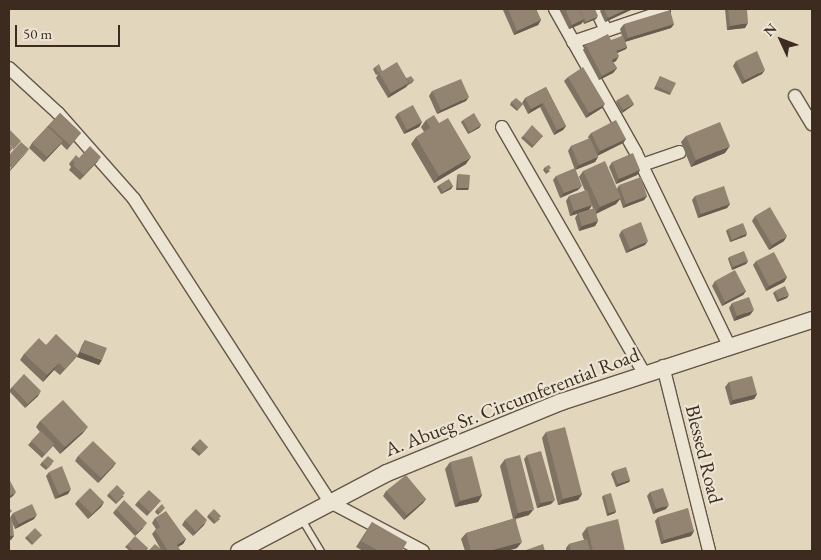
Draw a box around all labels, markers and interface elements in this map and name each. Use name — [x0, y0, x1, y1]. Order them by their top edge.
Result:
scale bar — [18, 15, 122, 47]
north arrow — [756, 15, 806, 65]
text: N — [760, 19, 780, 40]
text: 50 m — [23, 24, 52, 43]
street label: A. Abueg Sr. Circumferential Road — [381, 342, 643, 462]
street label: Blessed Road — [680, 402, 728, 506]

